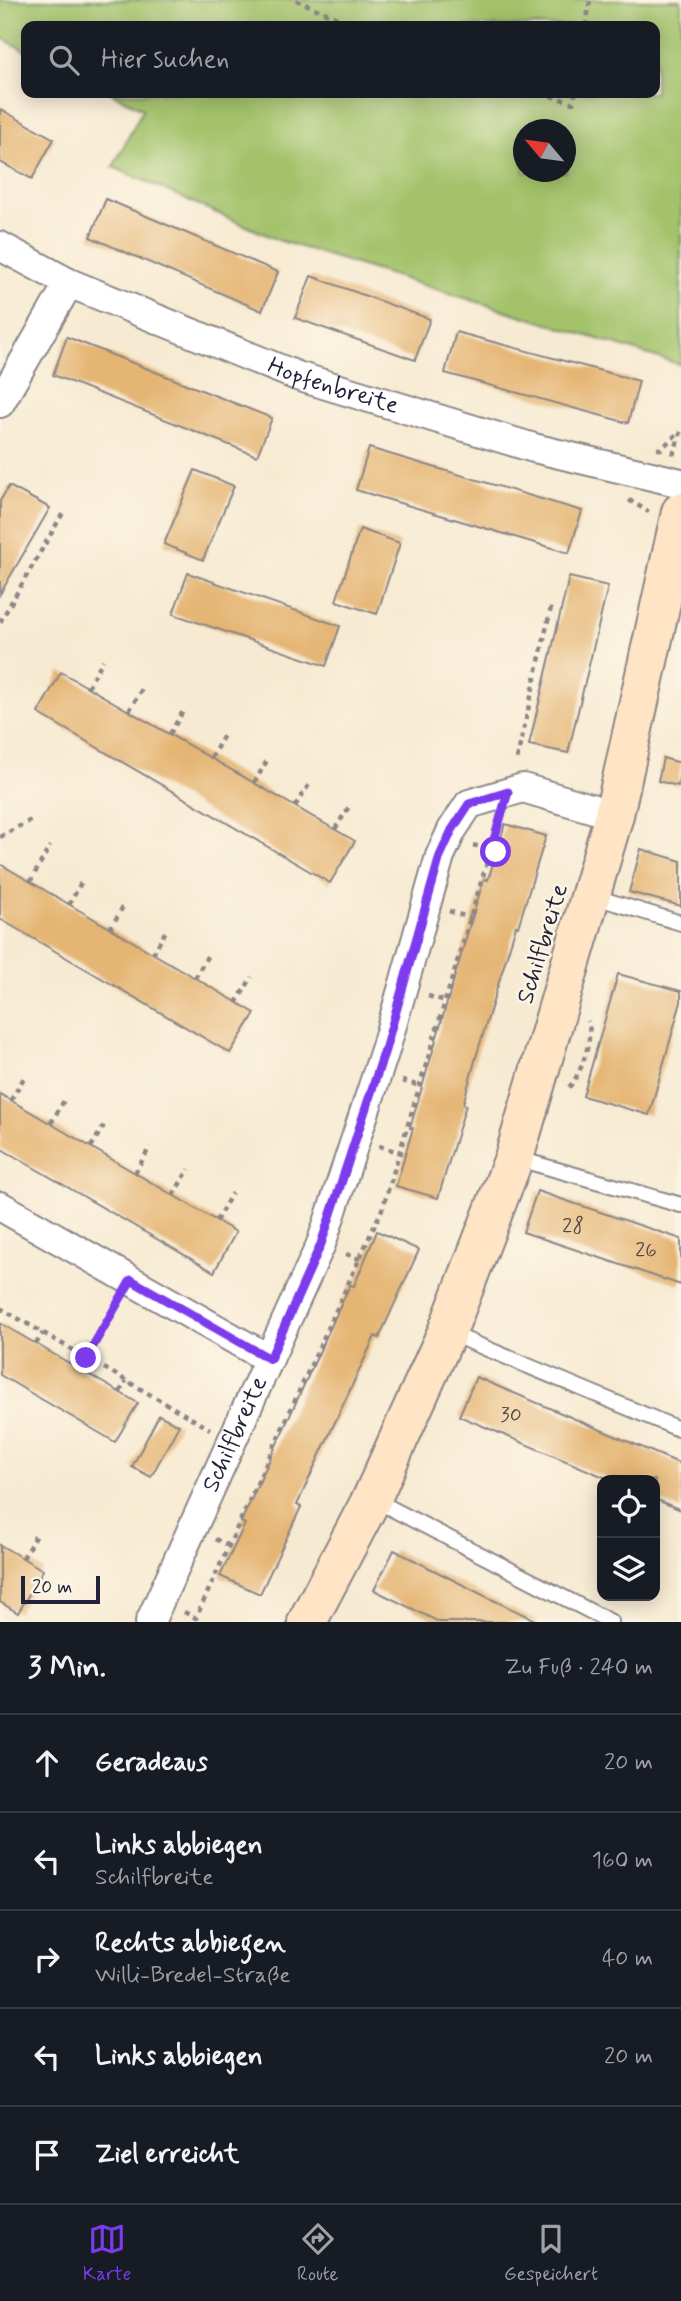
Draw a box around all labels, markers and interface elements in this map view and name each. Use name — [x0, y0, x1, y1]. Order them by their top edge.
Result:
search box — [21, 21, 660, 98]
icon: search — [45, 41, 83, 79]
text: Hier suchen — [101, 43, 229, 77]
north arrow — [513, 119, 576, 182]
street label: Hopfenbreite — [263, 350, 402, 421]
route start — [480, 836, 511, 867]
street label: Schilfbreite — [510, 880, 576, 1008]
house number: 28 — [562, 1212, 584, 1240]
house number: 26 — [635, 1236, 657, 1264]
route end — [70, 1342, 101, 1373]
street label: Schilfbreite — [195, 1371, 275, 1497]
house number: 30 — [500, 1401, 522, 1429]
map controls — [597, 1475, 660, 1601]
button: locate — [597, 1475, 660, 1538]
button: layers — [597, 1538, 660, 1601]
scale bar — [21, 1573, 100, 1605]
text: 20 m — [32, 1575, 72, 1600]
text: 3 Min. — [28, 1648, 106, 1687]
text: Zu Fuß · 240 m — [504, 1653, 653, 1683]
icon: ahead — [28, 1744, 66, 1782]
text: Geradeaus — [95, 1746, 208, 1780]
text: 20 m — [604, 1748, 653, 1778]
text: Links abbiegen — [95, 1829, 263, 1863]
icon: left — [28, 1842, 66, 1880]
text: 160 m — [592, 1846, 653, 1876]
text: Schilfbreite — [95, 1863, 213, 1893]
text: Rechts abbiegen — [95, 1927, 286, 1961]
icon: right — [28, 1940, 66, 1978]
text: 40 m — [602, 1944, 653, 1974]
text: Willi-Bredel-Straße — [95, 1961, 291, 1991]
icon: left — [28, 2038, 66, 2076]
text: Links abbiegen — [95, 2040, 263, 2074]
text: 20 m — [604, 2042, 653, 2072]
icon: arrive — [28, 2136, 66, 2174]
text: Ziel erreicht — [95, 2138, 239, 2172]
tab: Karte — [83, 2220, 131, 2287]
tab: Route — [297, 2220, 338, 2287]
tab: Gespeichert — [504, 2220, 598, 2287]

